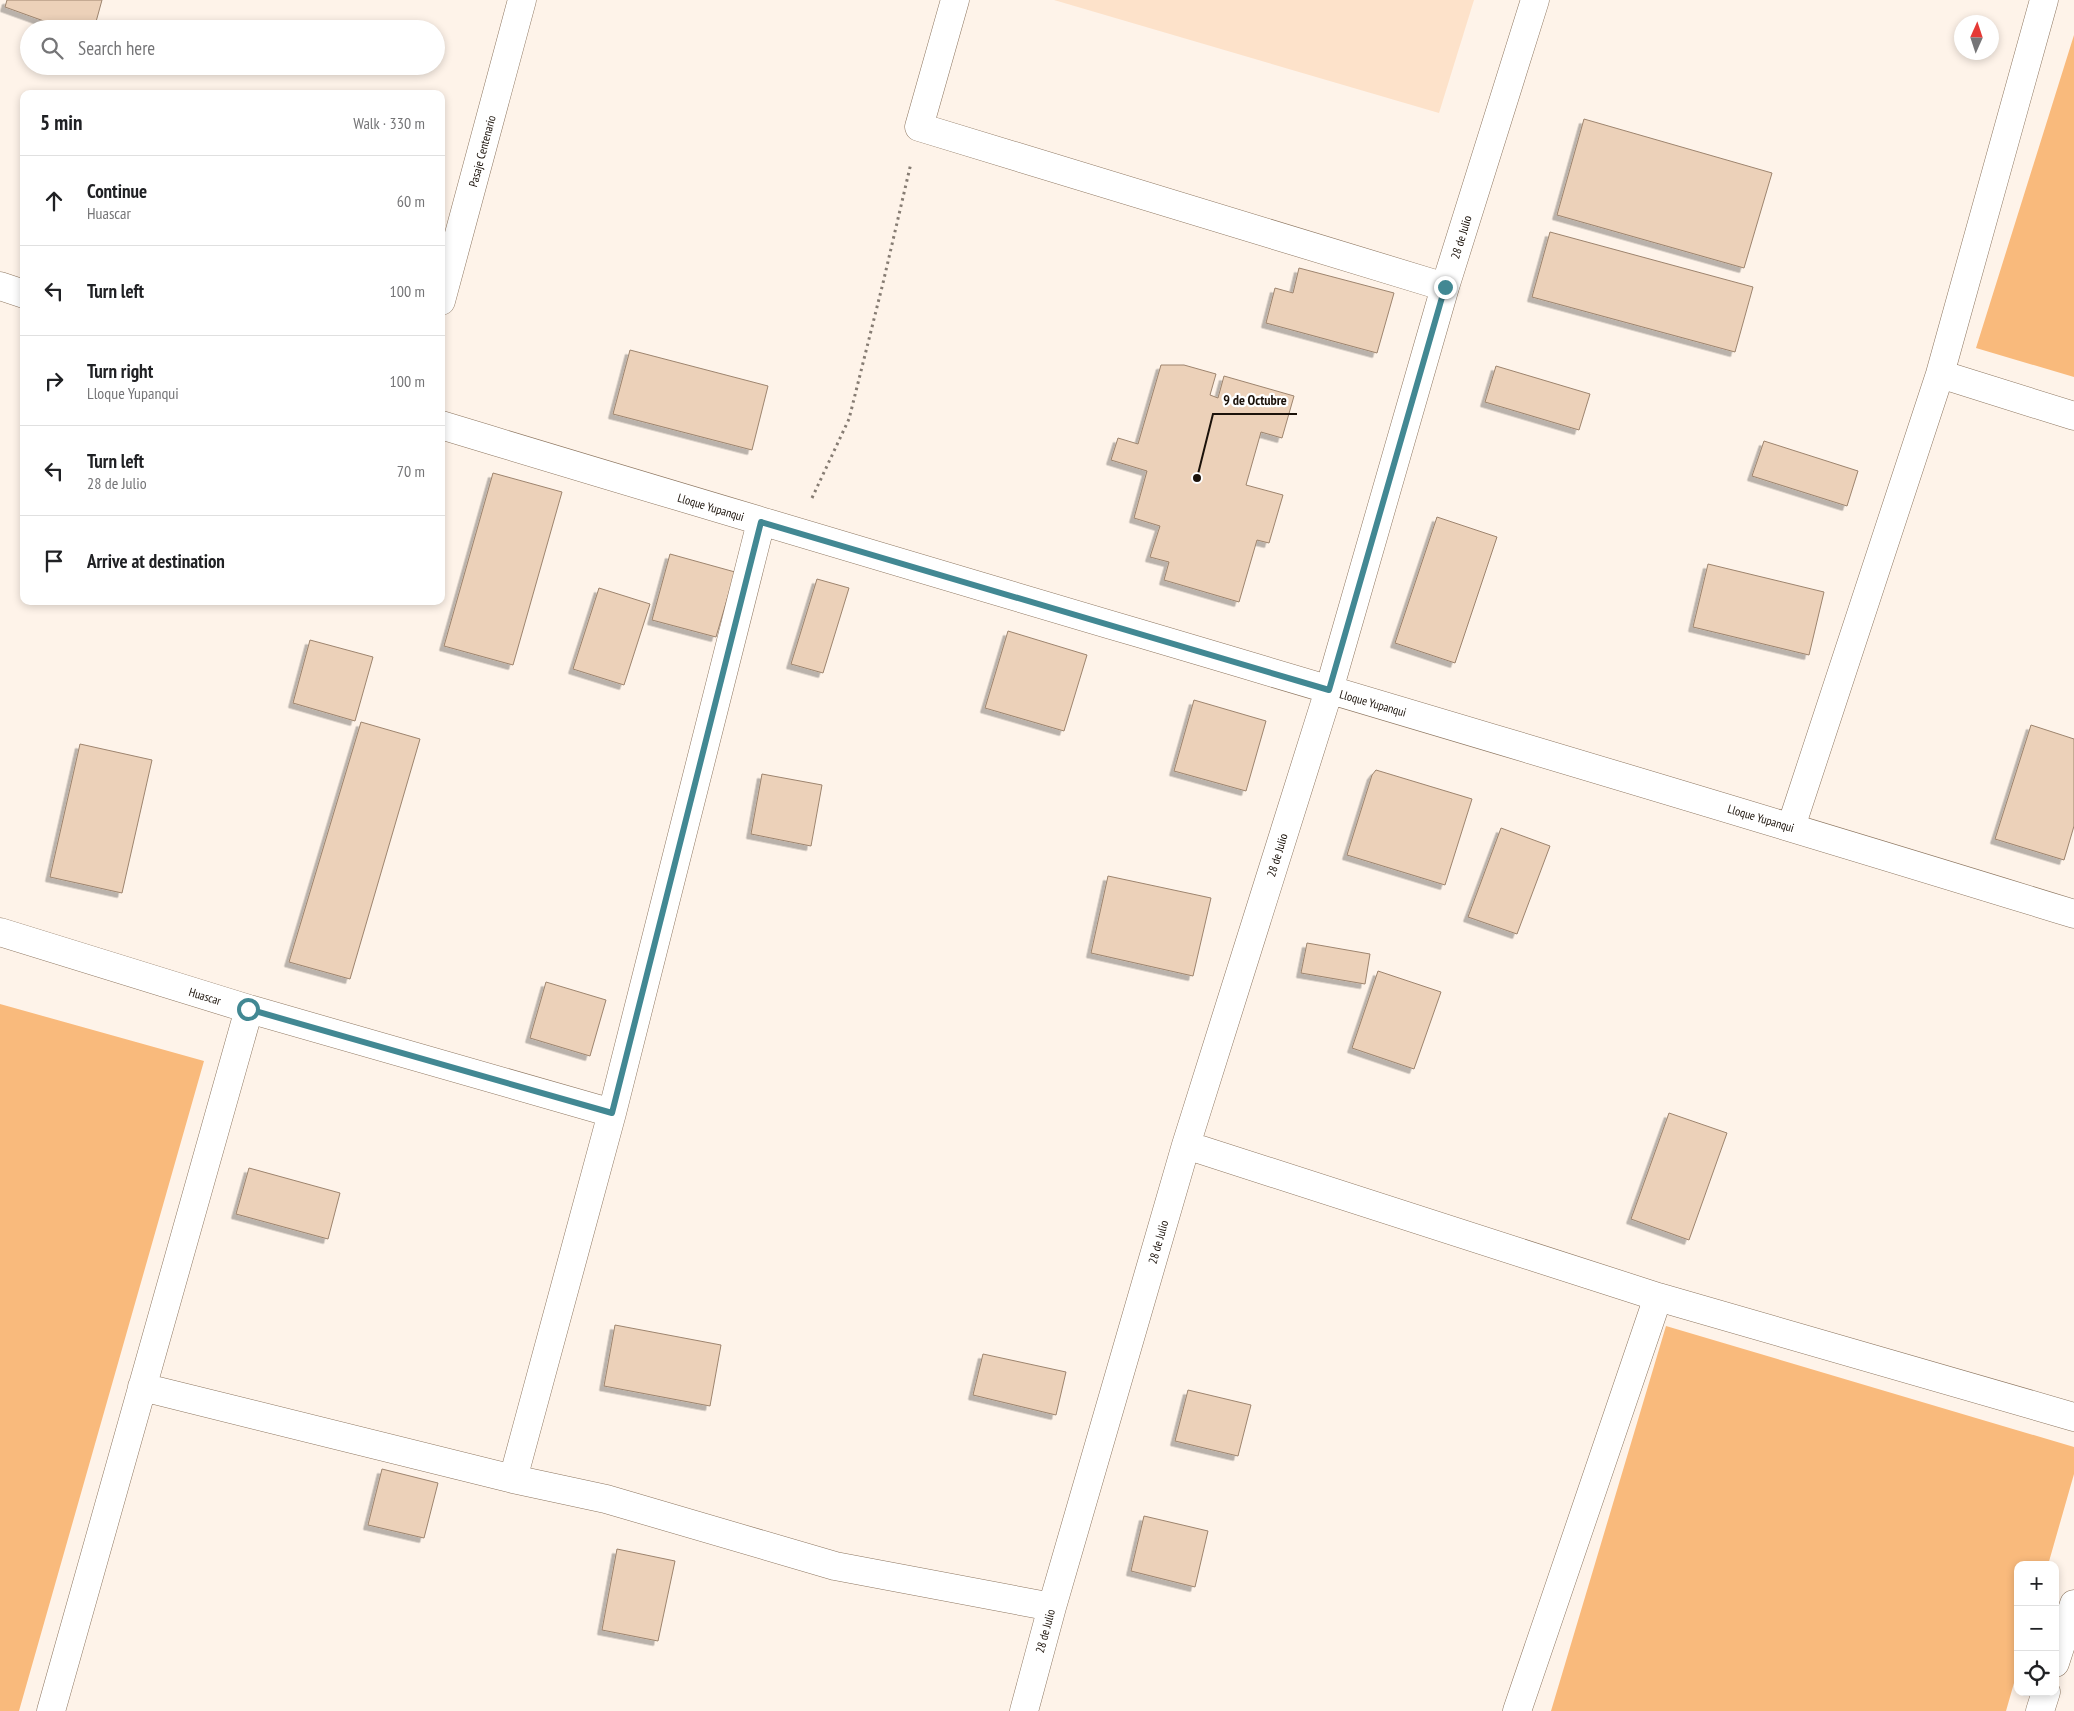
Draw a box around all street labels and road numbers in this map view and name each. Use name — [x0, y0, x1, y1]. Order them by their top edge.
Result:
street label: Pasaje Centenario — [465, 114, 499, 188]
street label: 28 de Julio — [1447, 213, 1475, 261]
street label: Lloque Yupanqui — [676, 490, 746, 524]
street label: Lloque Yupanqui — [1338, 686, 1408, 720]
street label: Lloque Yupanqui — [1726, 801, 1796, 835]
street label: 28 de Julio — [1263, 831, 1291, 879]
street label: Huascar — [187, 984, 224, 1008]
street label: 28 de Julio — [1145, 1218, 1171, 1266]
street label: 28 de Julio — [1032, 1607, 1058, 1655]

